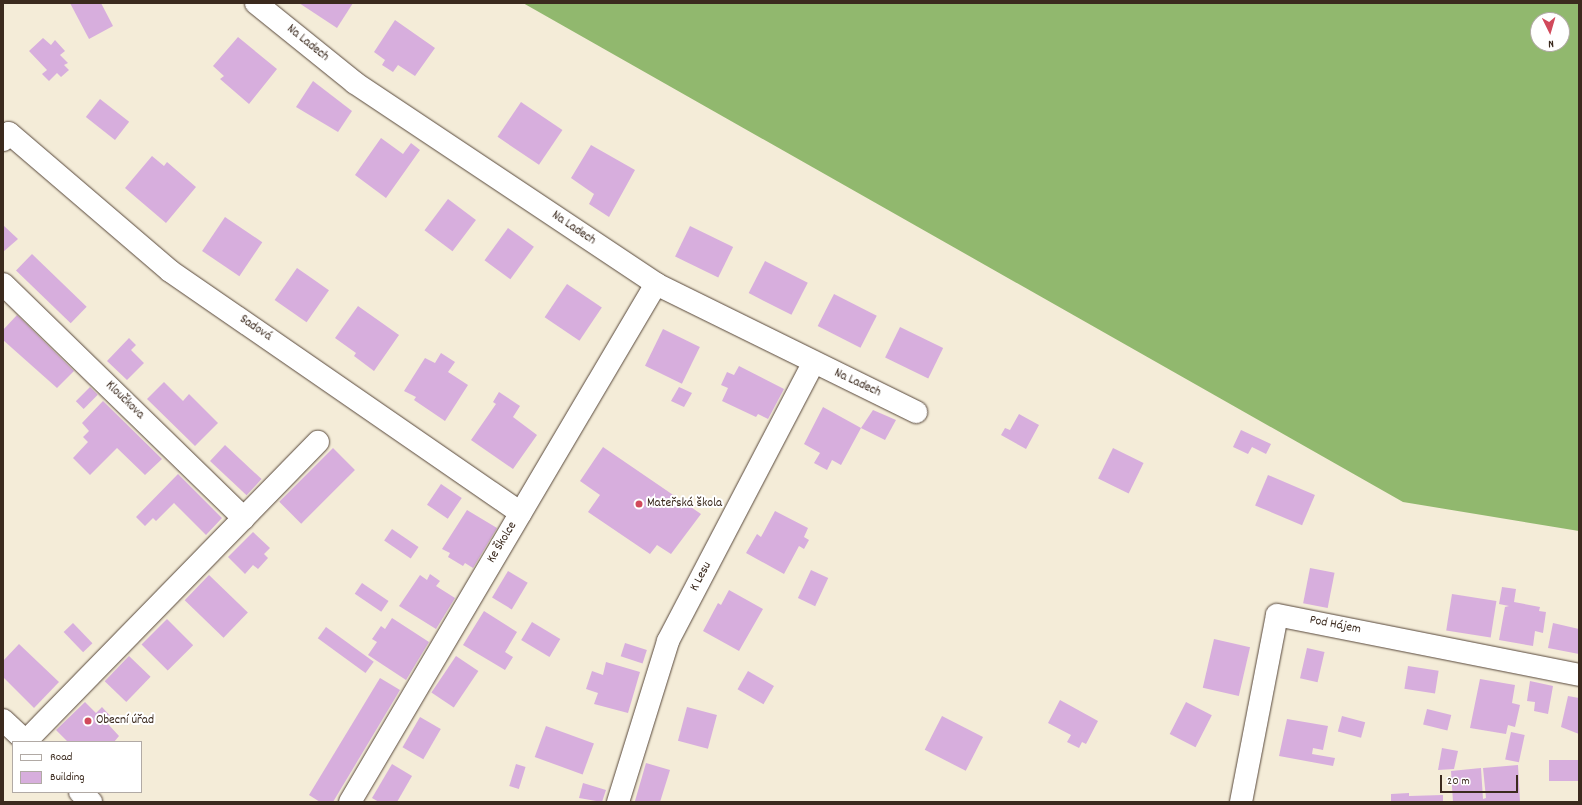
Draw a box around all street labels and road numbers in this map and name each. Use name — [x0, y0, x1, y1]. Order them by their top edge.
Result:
street label: Na Ladech — [283, 22, 331, 66]
street label: Na Ladech — [548, 209, 598, 249]
street label: Sadová — [236, 313, 274, 345]
street label: Na Ladech — [831, 366, 883, 402]
street label: Kloučkova — [101, 379, 147, 423]
street label: Ke Školce — [485, 520, 521, 566]
street label: K Lesu — [688, 560, 716, 594]
street label: Pod Hájem — [1308, 613, 1362, 639]

